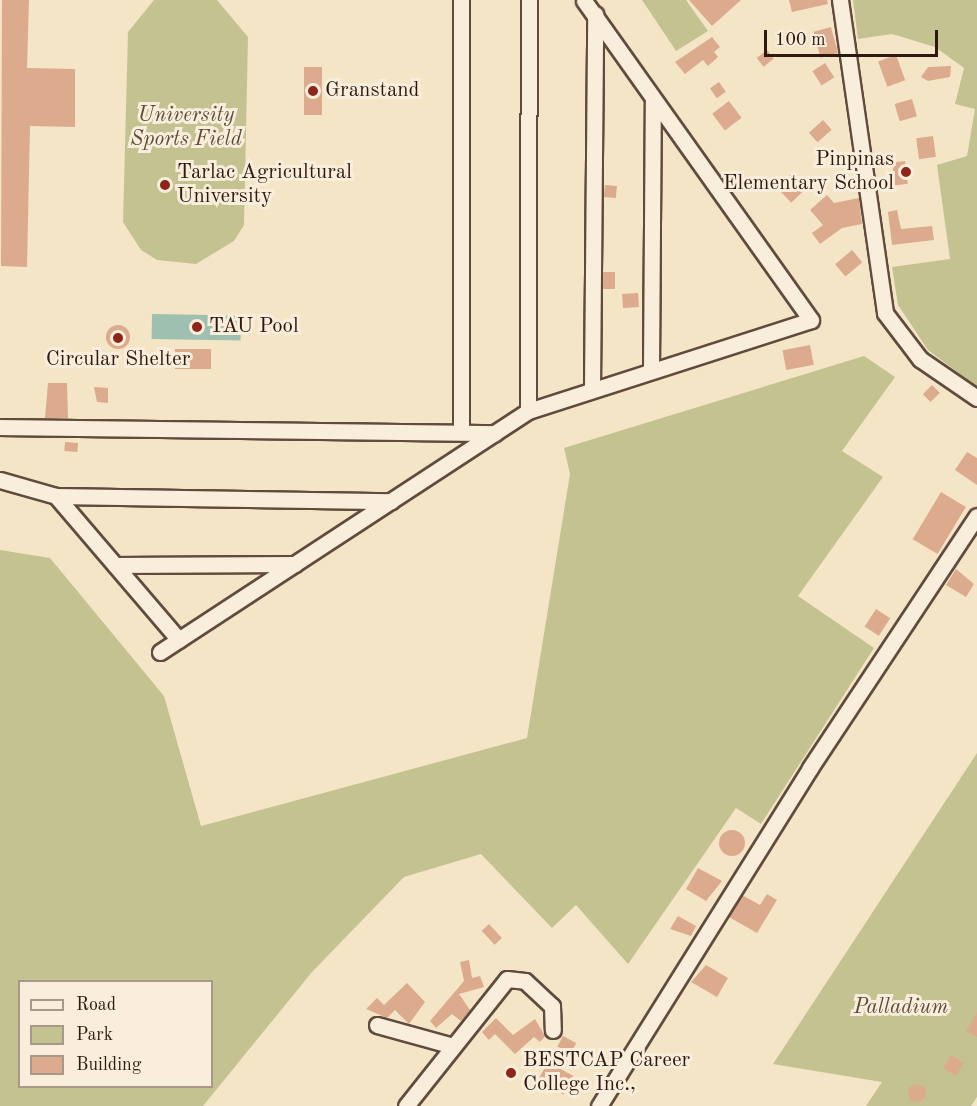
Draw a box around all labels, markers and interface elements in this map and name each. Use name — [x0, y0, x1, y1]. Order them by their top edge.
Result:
scale bar — [767, 18, 941, 56]
text: 100 m — [775, 31, 826, 49]
place label: Granstand — [325, 78, 420, 104]
marker: Granstand — [306, 84, 320, 98]
park label: University Sports Field — [130, 103, 242, 153]
place label: Pinpinas Elementary School — [723, 147, 894, 197]
place label: Tarlac Agricultural University — [177, 160, 352, 210]
marker: Pinpinas Elementary School — [899, 165, 913, 179]
marker: Tarlac Agricultural University — [158, 178, 172, 192]
place label: TAU Pool — [209, 314, 299, 340]
marker: TAU Pool — [190, 320, 204, 334]
marker: Circular Shelter — [111, 331, 125, 345]
place label: Circular Shelter — [46, 347, 190, 373]
legend — [18, 980, 213, 1088]
park label: Palladium — [854, 995, 948, 1021]
text: Road — [76, 996, 116, 1014]
text: Park — [76, 1026, 113, 1044]
place label: BESTCAP Career College Inc., — [523, 1048, 690, 1098]
text: Building — [76, 1056, 141, 1074]
marker: BESTCAP Career College Inc., — [504, 1066, 518, 1080]

